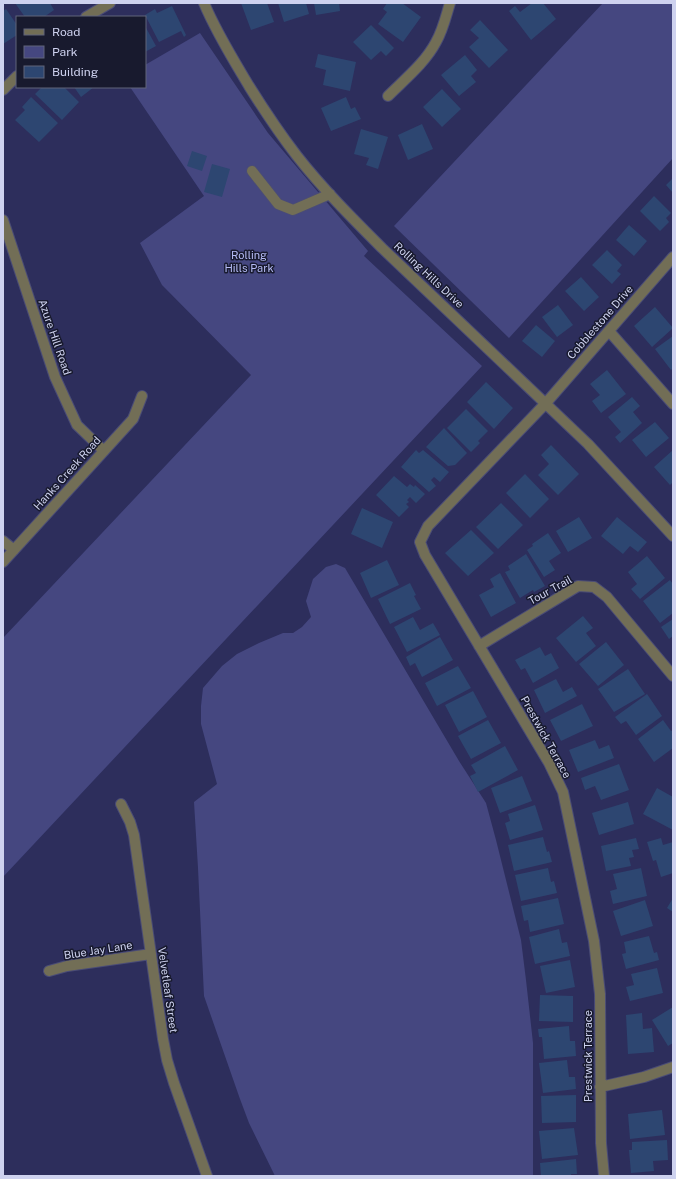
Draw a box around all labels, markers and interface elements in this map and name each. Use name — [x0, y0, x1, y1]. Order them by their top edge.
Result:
legend — [16, 16, 146, 88]
text: Road — [52, 25, 80, 39]
text: Park — [52, 45, 78, 59]
text: Building — [52, 65, 98, 79]
street label: Rolling Hills Drive — [392, 240, 466, 310]
park label: Rolling Hills Park — [224, 249, 274, 274]
street label: Cobblestone Drive — [565, 283, 635, 361]
street label: Azure Hill Road — [36, 298, 74, 376]
street label: Hanks Creek Road — [31, 434, 103, 512]
street label: Tour Trail — [526, 573, 574, 607]
street label: Prestwick Terrace — [518, 694, 574, 780]
street label: Blue Jay Lane — [63, 939, 133, 961]
street label: Velvetleaf Street — [156, 946, 180, 1034]
street label: Prestwick Terrace — [582, 1010, 594, 1102]

